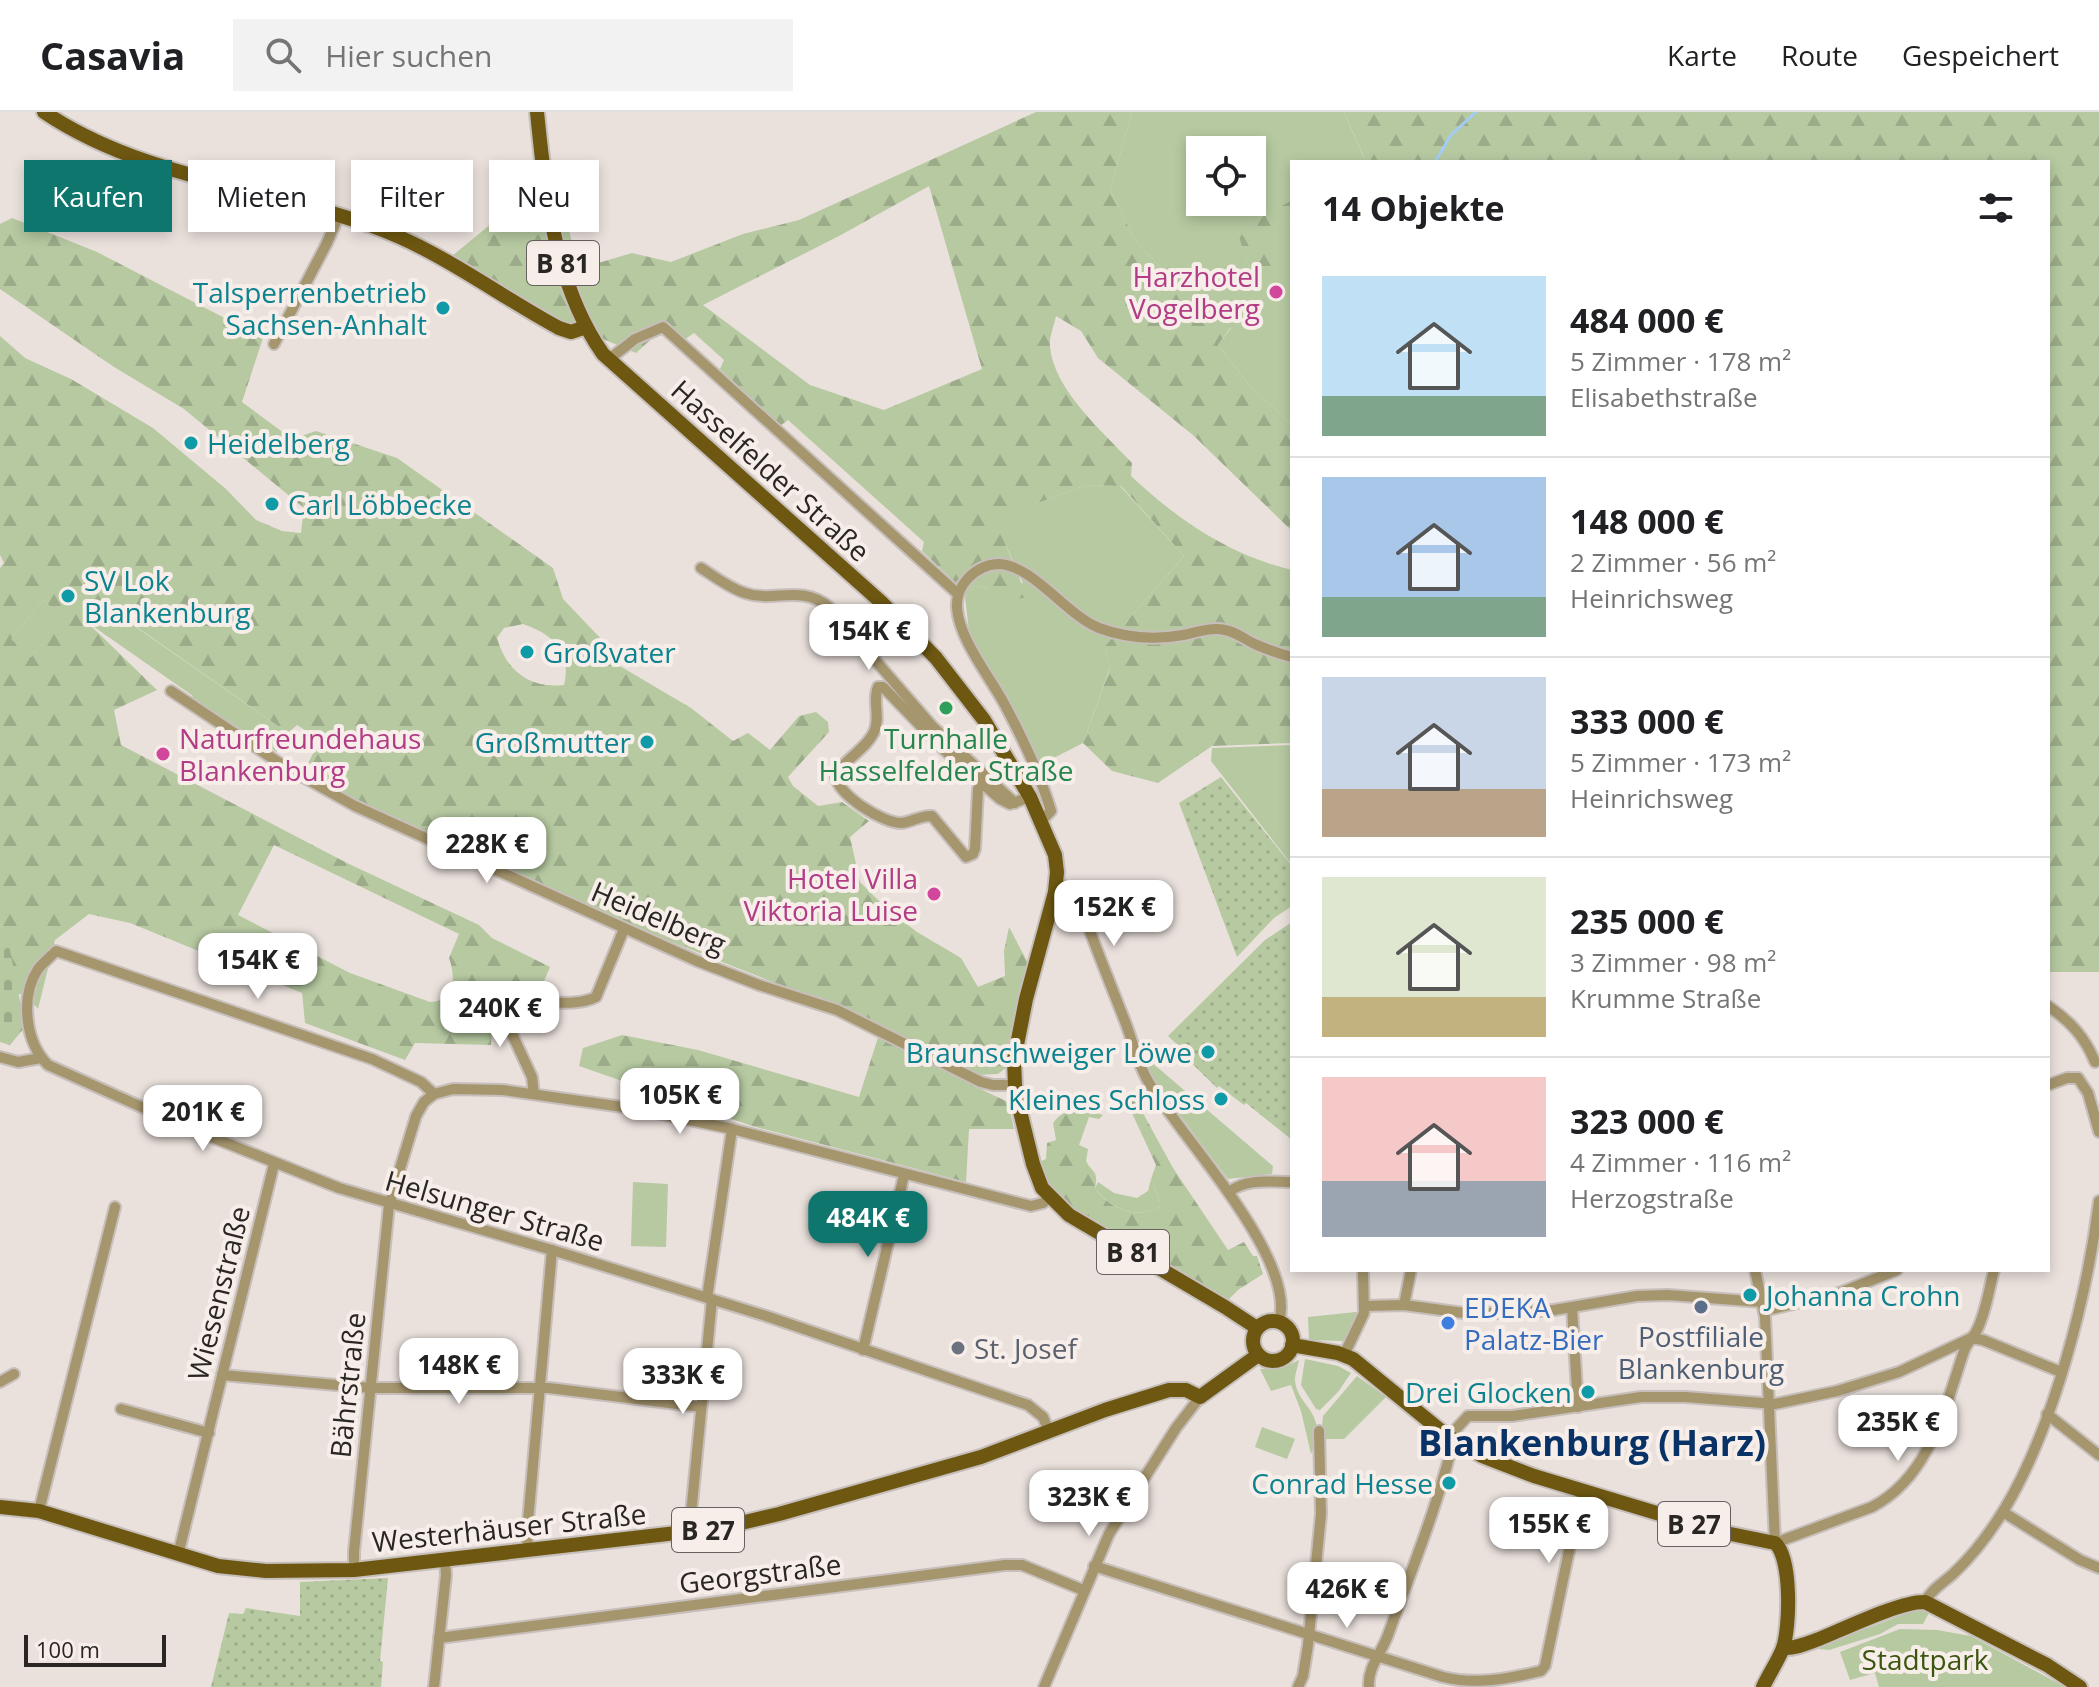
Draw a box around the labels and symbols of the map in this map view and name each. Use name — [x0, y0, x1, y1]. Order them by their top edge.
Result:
road number: B 81 — [527, 241, 599, 285]
place label: Harzhotel Vogelberg — [1129, 257, 1260, 327]
place label: Talsperrenbetrieb Sachsen-Anhalt — [193, 273, 427, 343]
marker: Harzhotel Vogelberg — [1267, 283, 1285, 301]
marker: Talsperrenbetrieb Sachsen-Anhalt — [434, 299, 452, 317]
street label: Hasselfelder Straße — [664, 371, 878, 569]
place label: Heidelberg — [207, 424, 350, 462]
marker: Heidelberg — [182, 434, 200, 452]
place label: Carl Löbbecke — [288, 485, 472, 523]
marker: Carl Löbbecke — [263, 495, 281, 513]
place label: SV Lok Blankenburg — [84, 561, 250, 631]
marker: SV Lok Blankenburg — [59, 587, 77, 605]
pin: 154K € — [804, 604, 934, 672]
place label: Großvater — [543, 633, 676, 671]
marker: Großvater — [518, 643, 536, 661]
marker: Turnhalle Hasselfelder Straße — [937, 699, 955, 717]
place label: Naturfreundehaus Blankenburg — [179, 719, 421, 789]
place label: Turnhalle Hasselfelder Straße — [819, 719, 1073, 789]
place label: Großmutter — [475, 723, 632, 761]
marker: Großmutter — [638, 733, 656, 751]
marker: Naturfreundehaus Blankenburg — [154, 745, 172, 763]
pin: 228K € — [422, 817, 552, 885]
place label: Hotel Villa Viktoria Luise — [743, 859, 918, 929]
street label: Heidelberg — [586, 872, 732, 962]
pin: 152K € — [1049, 880, 1179, 948]
marker: Hotel Villa Viktoria Luise — [925, 885, 943, 903]
pin: 154K € — [193, 933, 323, 1001]
pin: 240K € — [435, 981, 565, 1049]
place label: Braunschweiger Löwe — [906, 1033, 1192, 1071]
marker: Braunschweiger Löwe — [1199, 1043, 1217, 1061]
pin: 105K € — [615, 1068, 745, 1136]
place label: Kleines Schloss — [1008, 1080, 1205, 1118]
pin: 201K € — [138, 1085, 268, 1153]
marker: Kleines Schloss — [1212, 1090, 1230, 1108]
street label: Helsunger Straße — [381, 1161, 609, 1259]
pin: 484K € — [803, 1191, 933, 1259]
street label: Wiesenstraße — [178, 1202, 258, 1384]
road number: B 81 — [1097, 1230, 1169, 1274]
place label: Johanna Crohn — [1763, 1276, 1961, 1314]
marker: Johanna Crohn — [1741, 1286, 1759, 1304]
place label: EDEKA Palatz-Bier — [1464, 1288, 1604, 1358]
marker: Postfiliale Blankenburg — [1692, 1298, 1710, 1316]
street label: Bährstraße — [320, 1311, 374, 1459]
marker: EDEKA Palatz-Bier — [1439, 1314, 1457, 1332]
place label: Postfiliale Blankenburg — [1618, 1317, 1784, 1387]
place label: St. Josef — [974, 1329, 1078, 1367]
pin: 148K € — [394, 1338, 524, 1406]
marker: St. Josef — [949, 1339, 967, 1357]
pin: 333K € — [618, 1348, 748, 1416]
place label: Drei Glocken — [1405, 1373, 1572, 1411]
marker: Drei Glocken — [1579, 1383, 1597, 1401]
pin: 235K € — [1833, 1395, 1963, 1463]
district label: Blankenburg (Harz) — [1418, 1418, 1766, 1467]
place label: Conrad Hesse — [1251, 1464, 1433, 1502]
pin: 323K € — [1024, 1470, 1154, 1538]
marker: Conrad Hesse — [1440, 1474, 1458, 1492]
street label: Westerhäuser Straße — [370, 1494, 648, 1560]
pin: 155K € — [1484, 1497, 1614, 1565]
road number: B 27 — [1658, 1502, 1730, 1546]
road number: B 27 — [672, 1508, 744, 1552]
street label: Georgstraße — [677, 1544, 843, 1602]
pin: 426K € — [1282, 1562, 1412, 1630]
scale bar — [24, 1631, 166, 1667]
park label: Stadtpark — [1862, 1640, 1989, 1678]

